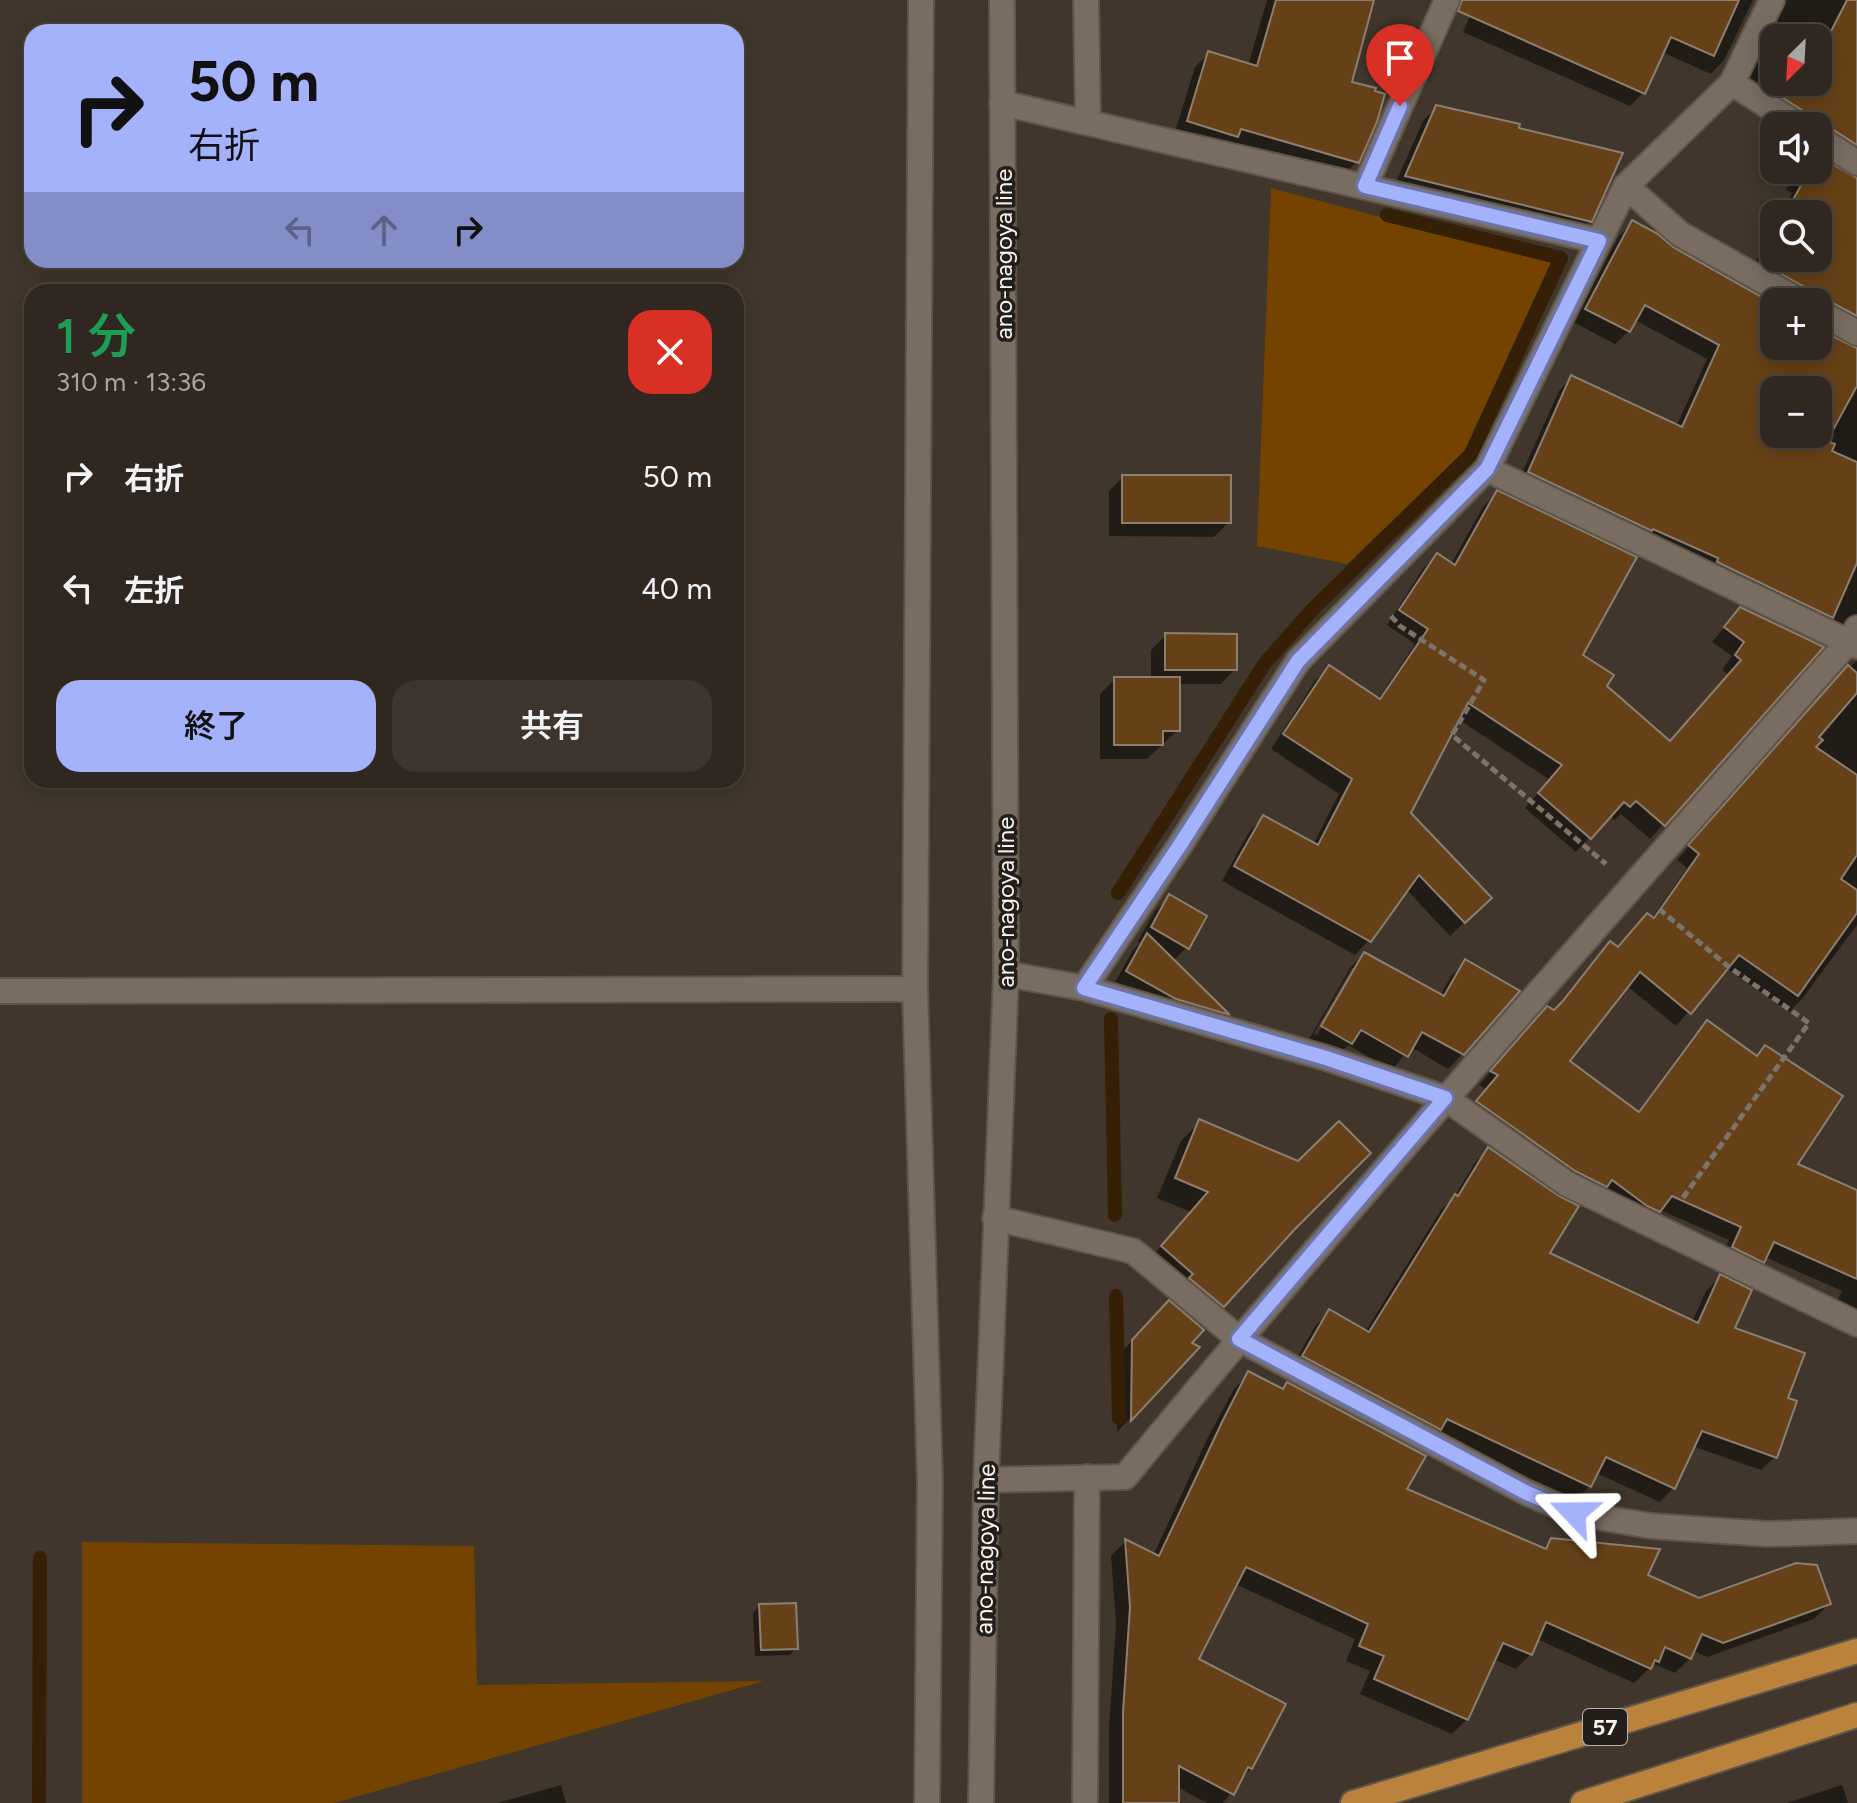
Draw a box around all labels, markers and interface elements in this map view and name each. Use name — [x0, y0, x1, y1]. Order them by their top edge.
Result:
pin — [1366, 24, 1434, 106]
north arrow — [1760, 24, 1832, 96]
map controls — [1760, 24, 1832, 448]
icon: arrive — [1378, 36, 1422, 80]
text: 50 m — [188, 48, 319, 115]
icon: right — [56, 56, 160, 160]
button: sound — [1760, 112, 1832, 184]
text: 右折 — [188, 124, 260, 167]
street label: ano-nagoya line — [989, 169, 1018, 339]
button: search — [1760, 200, 1832, 272]
icon: left — [278, 208, 322, 252]
icon: ahead — [362, 208, 406, 252]
icon: right — [446, 208, 490, 252]
button: + — [1760, 288, 1832, 360]
text: 1 分 — [56, 307, 136, 365]
button: close — [628, 310, 712, 394]
text: 310 m · 13:36 — [56, 366, 206, 398]
button: − — [1760, 376, 1832, 448]
icon: right — [56, 454, 100, 498]
text: 50 m — [643, 458, 712, 495]
text: 右折 — [124, 460, 184, 497]
icon: left — [56, 566, 100, 610]
text: 40 m — [641, 570, 712, 607]
text: 左折 — [124, 572, 184, 609]
button: 終了 — [56, 680, 376, 772]
button: 共有 — [392, 680, 712, 772]
street label: ano-nagoya line — [991, 817, 1020, 987]
street label: ano-nagoya line — [969, 1463, 1001, 1635]
position arrow — [1532, 1471, 1616, 1555]
road number: 57 — [1583, 1709, 1627, 1745]

